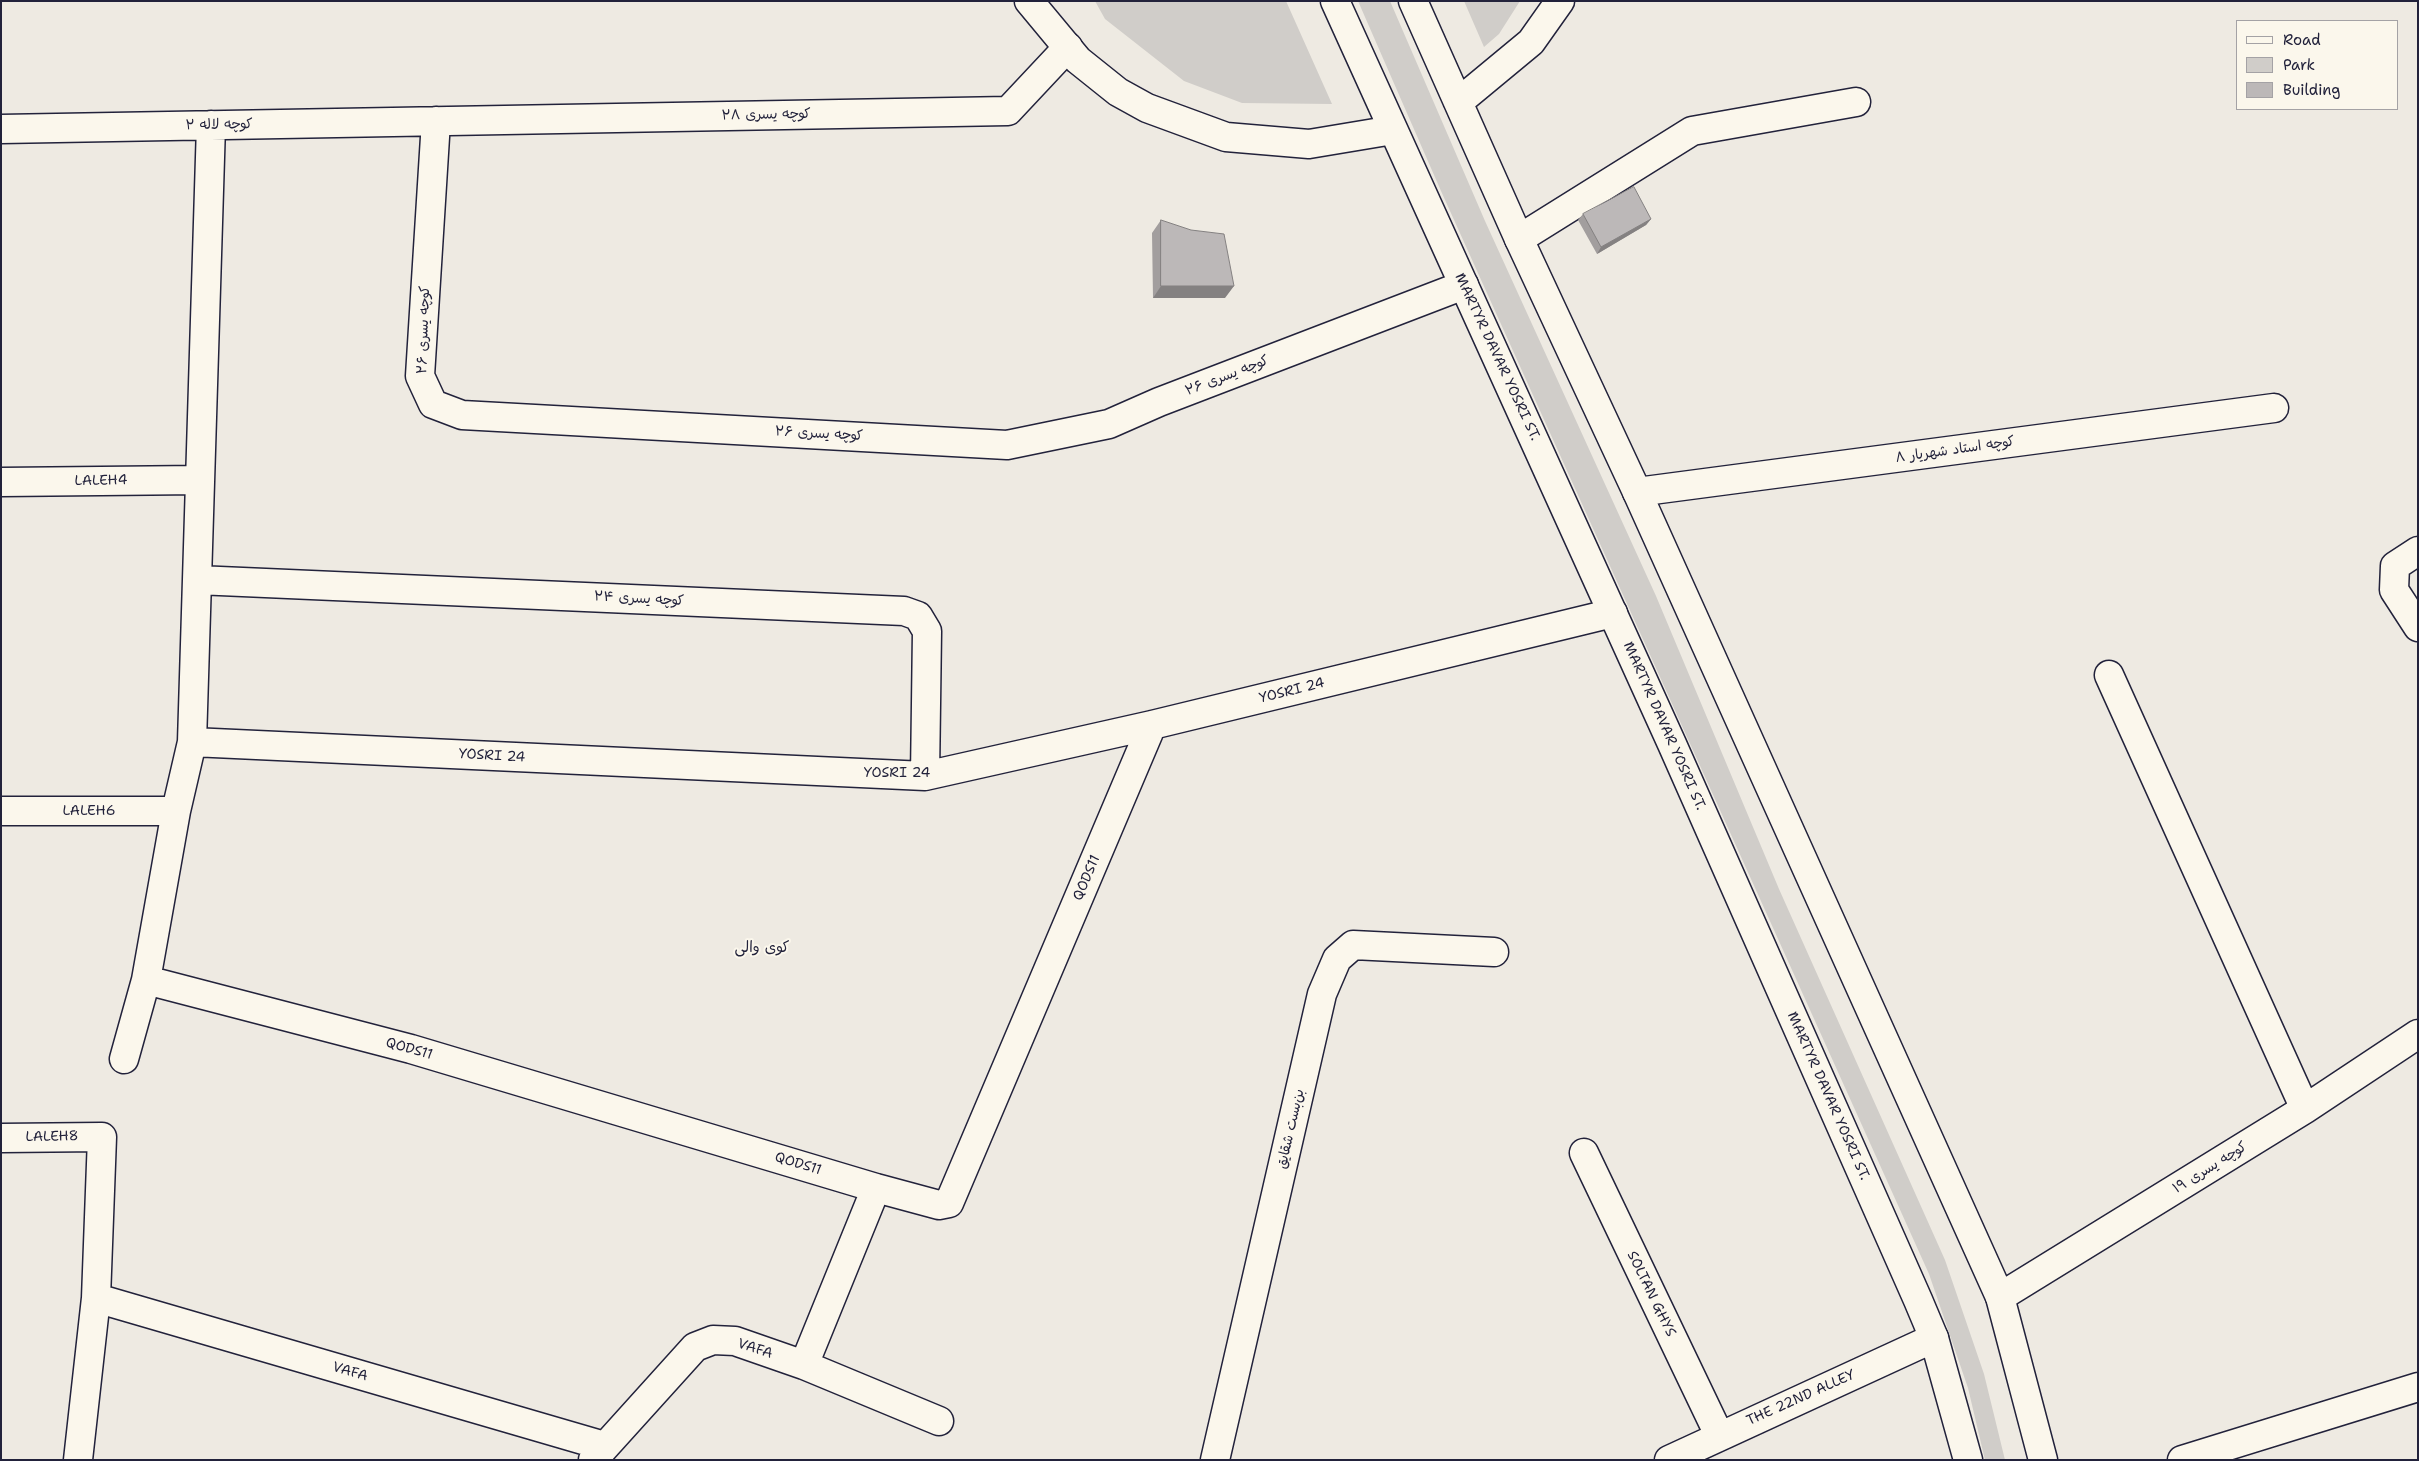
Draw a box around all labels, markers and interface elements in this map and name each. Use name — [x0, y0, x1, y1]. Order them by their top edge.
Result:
legend — [2236, 20, 2399, 110]
text: Road — [2283, 30, 2321, 50]
text: Park — [2283, 55, 2315, 75]
text: Building — [2283, 80, 2340, 100]
street label: کوچه یسری ۲۸ — [721, 106, 811, 124]
street label: کوچه لاله ۲ — [185, 116, 253, 134]
street label: MARTYR DAVAR YOSRI ST. — [1451, 271, 1543, 443]
street label: کوچه یسری ۲۶ — [414, 286, 434, 374]
street label: کوچه یسری ۲۶ — [1183, 352, 1271, 400]
street label: کوچه یسری ۲۶ — [775, 423, 863, 445]
street label: کوچه استاد شهریار ۸ — [1894, 433, 2016, 467]
street label: LALEH4 — [74, 472, 128, 490]
street label: کوچه یسری ۲۴ — [594, 588, 684, 610]
street label: MARTYR DAVAR YOSRI ST. — [1619, 639, 1709, 813]
street label: YOSRI 24 — [1258, 675, 1326, 707]
street label: YOSRI 24 — [458, 746, 526, 766]
street label: YOSRI 24 — [864, 765, 930, 781]
street label: LALEH6 — [62, 803, 116, 819]
street label: QODS11 — [1070, 853, 1104, 903]
district label: کوی والی — [735, 939, 789, 957]
street label: MARTYR DAVAR YOSRI ST. — [1783, 1009, 1873, 1183]
street label: QODS11 — [384, 1034, 434, 1064]
street label: بن‌بست شقایق — [1274, 1087, 1308, 1171]
street label: LALEH8 — [25, 1128, 79, 1146]
street label: کوچه یسری ۱۹ — [2170, 1139, 2250, 1197]
street label: QODS11 — [773, 1149, 823, 1179]
street label: SOLTAN GHYS — [1623, 1249, 1679, 1339]
street label: VAFA — [735, 1335, 775, 1363]
street label: VAFA — [330, 1359, 370, 1385]
street label: THE 22ND ALLEY — [1744, 1366, 1858, 1430]

